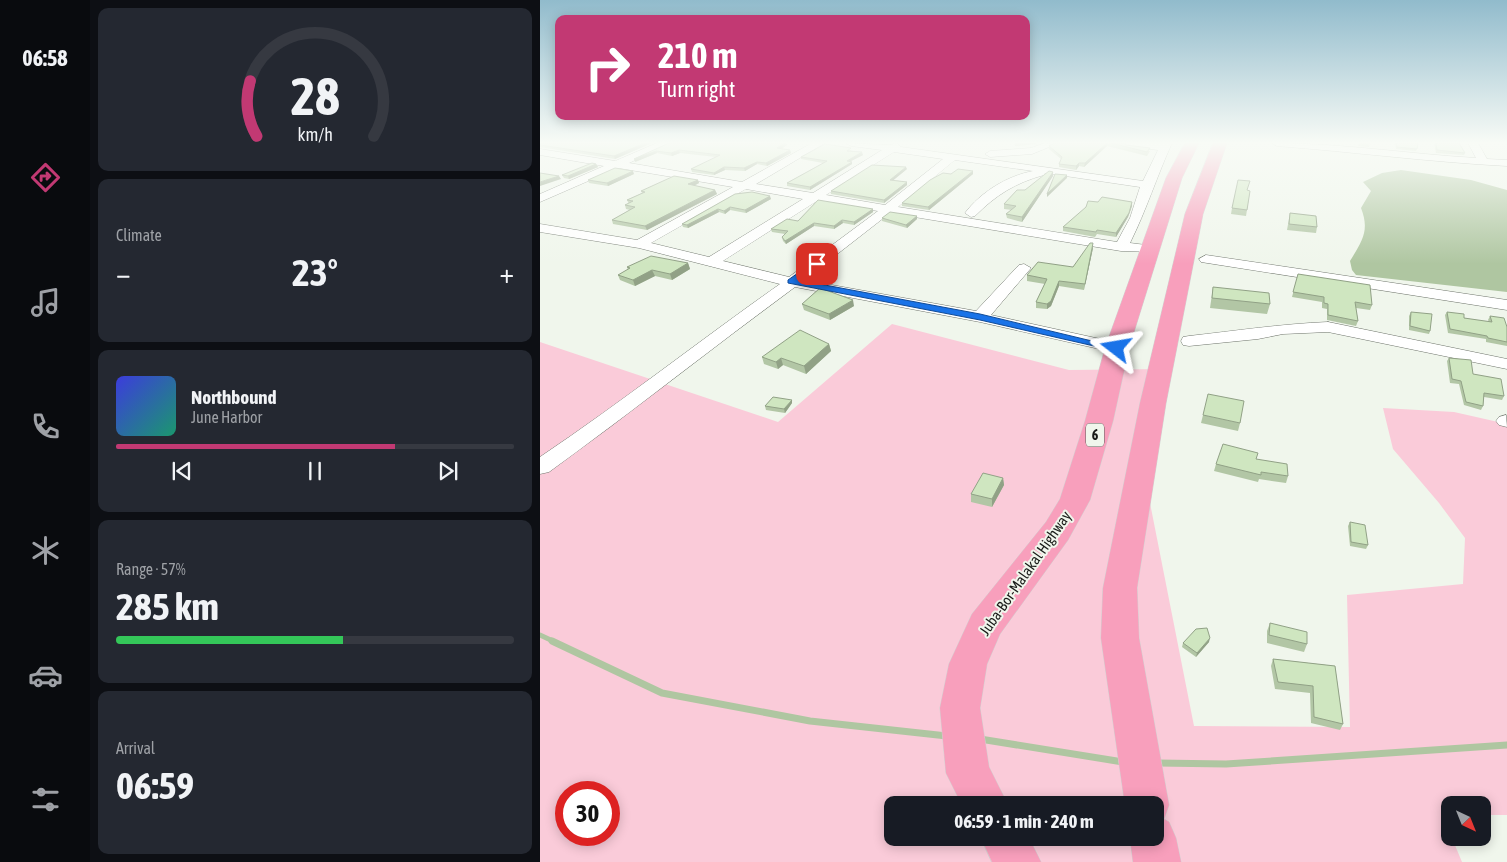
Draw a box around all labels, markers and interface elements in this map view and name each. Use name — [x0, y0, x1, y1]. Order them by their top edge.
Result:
icon: right — [575, 35, 640, 100]
text: 210 m — [658, 35, 737, 75]
text: 06:58 — [22, 45, 68, 71]
text: 28 — [291, 66, 339, 126]
text: Turn right — [658, 76, 735, 102]
text: km/h — [297, 124, 333, 145]
icon: directions — [28, 160, 63, 195]
text: Climate — [116, 226, 162, 244]
pin — [796, 243, 838, 285]
icon: arrive — [803, 250, 831, 278]
text: 23° — [292, 251, 338, 294]
text: − — [116, 257, 131, 289]
text: + — [499, 257, 514, 289]
icon: music — [28, 285, 63, 320]
position arrow — [1089, 321, 1141, 373]
text: Northbound — [191, 386, 277, 408]
text: June Harbor — [191, 408, 262, 426]
icon: phone — [28, 409, 63, 444]
road number: 6 — [1086, 424, 1104, 446]
icon: previous — [168, 457, 196, 485]
icon: pause — [301, 457, 329, 485]
icon: next — [434, 457, 462, 485]
street label: Juba-Bor-Malakal Highway — [976, 508, 1074, 638]
icon: climate — [28, 533, 63, 568]
text: Range · 57% — [116, 560, 186, 578]
text: 285 km — [116, 585, 219, 628]
icon: car — [28, 658, 63, 693]
text: Arrival — [116, 739, 155, 757]
text: 06:59 — [116, 764, 194, 807]
speed limit sign: 30 — [555, 781, 620, 846]
icon: filters — [28, 782, 63, 817]
north arrow — [1441, 796, 1491, 846]
map controls — [1441, 796, 1491, 846]
text: 06:59 · 1 min · 240 m — [954, 810, 1094, 832]

